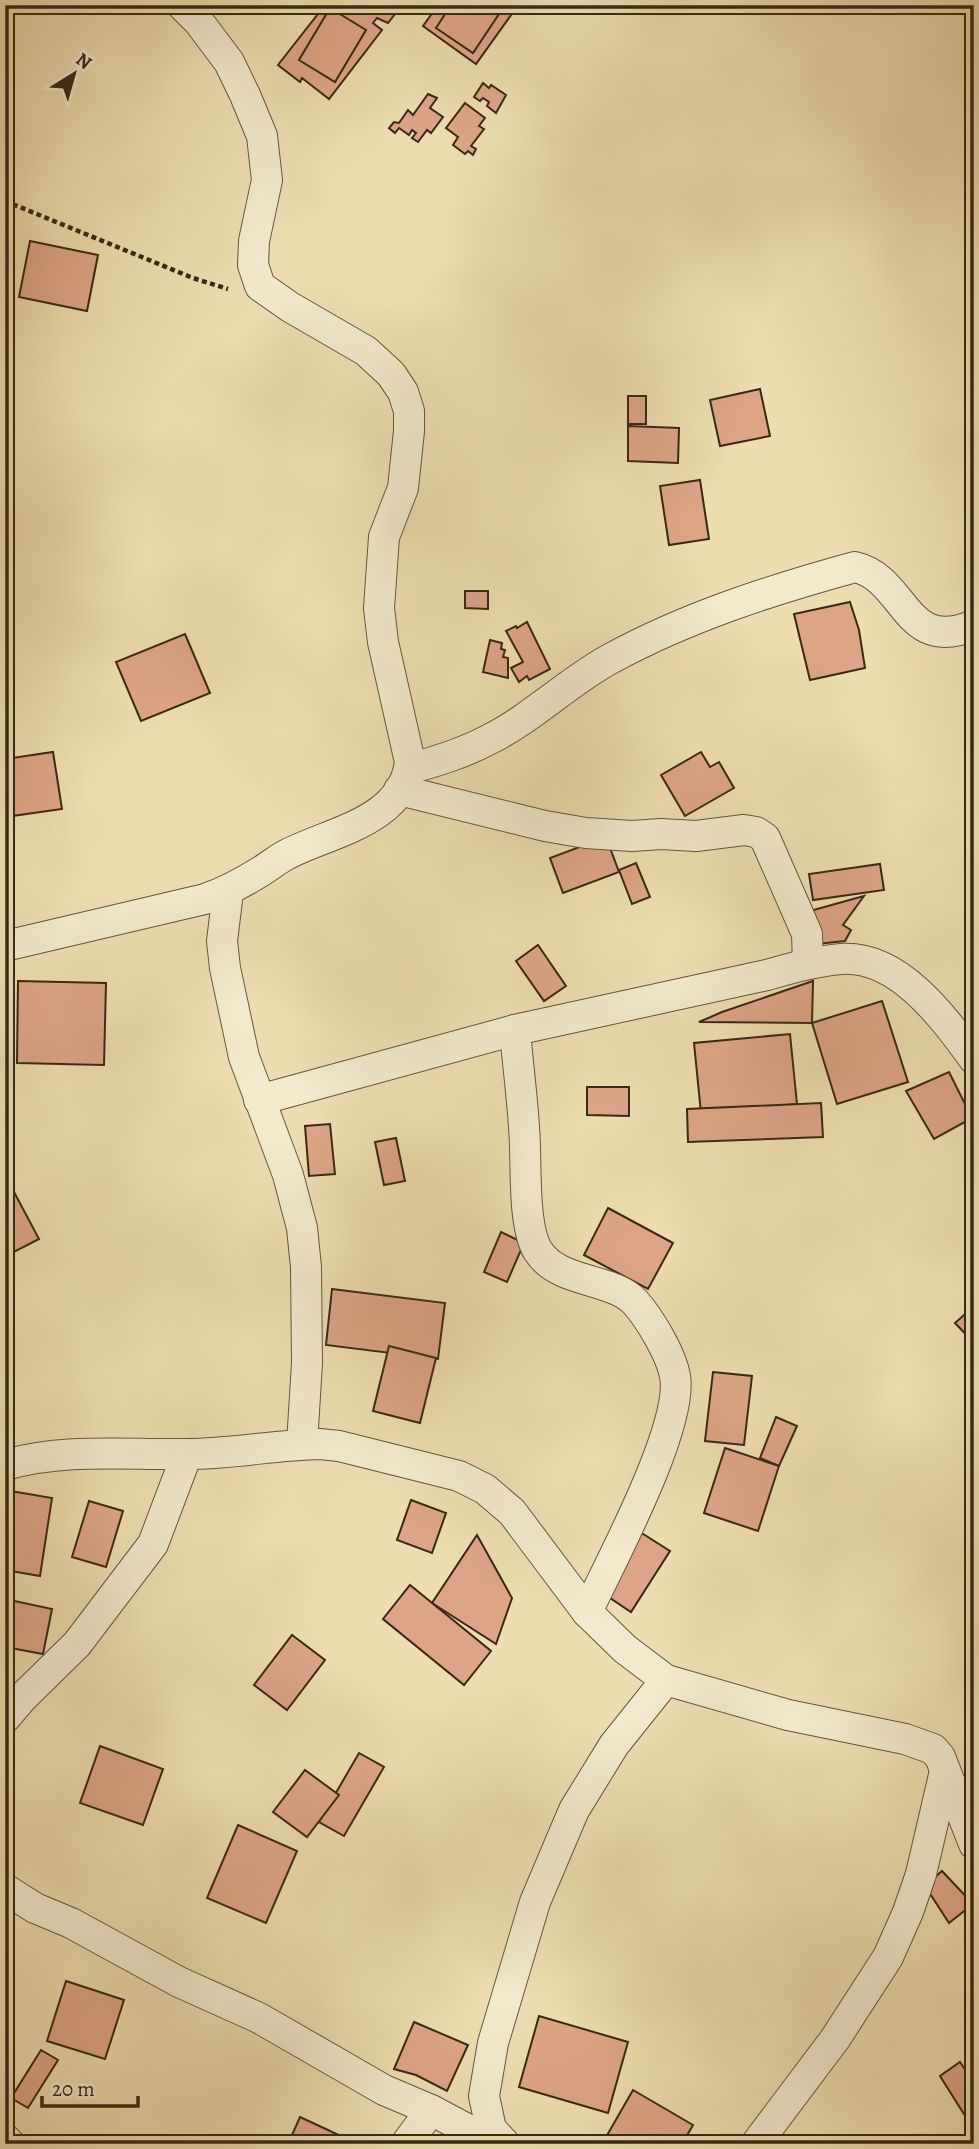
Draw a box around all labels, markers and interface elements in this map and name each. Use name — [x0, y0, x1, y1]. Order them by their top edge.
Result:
north arrow — [38, 38, 108, 108]
text: N — [70, 47, 97, 76]
scale bar — [42, 2065, 138, 2109]
text: 20 m — [52, 2075, 95, 2103]

